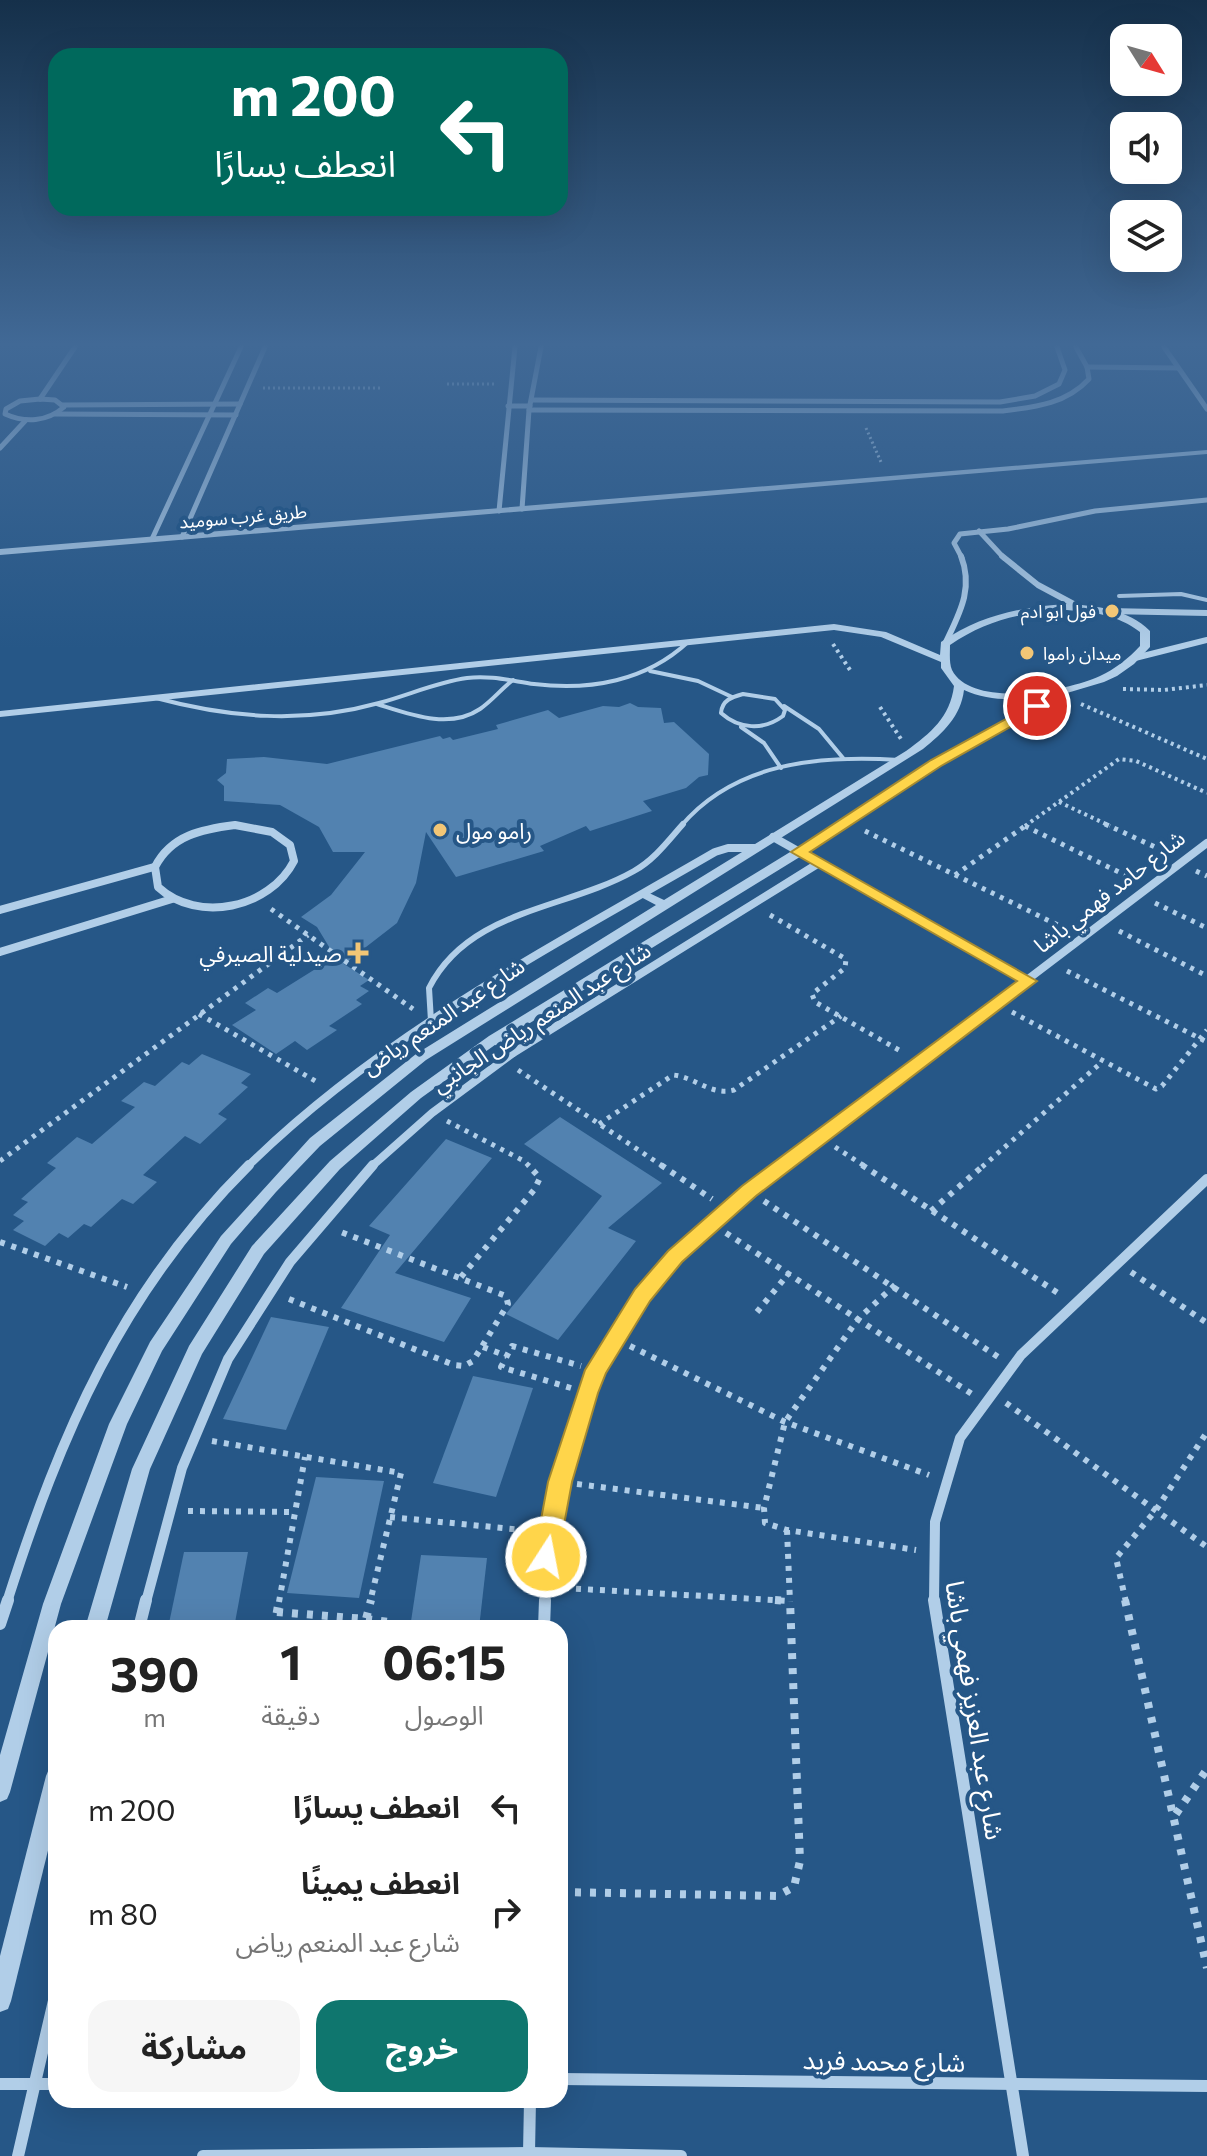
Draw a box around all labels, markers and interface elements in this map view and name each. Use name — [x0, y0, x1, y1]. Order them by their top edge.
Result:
north arrow — [1110, 24, 1182, 96]
map controls — [1110, 24, 1182, 272]
text: 200 m — [230, 59, 396, 128]
icon: left — [424, 80, 528, 184]
button: sound — [1110, 112, 1182, 184]
text: انعطف يسارًا — [214, 140, 396, 184]
button: layers — [1110, 200, 1182, 272]
street label: طريق غرب سوميد — [178, 499, 308, 534]
place label: فول ابو ادم — [1021, 600, 1096, 626]
marker: فول ابو ادم — [1103, 602, 1121, 620]
place label: ميدان راموا — [1043, 642, 1121, 665]
marker: ميدان راموا — [1018, 644, 1036, 662]
pin — [1003, 672, 1071, 740]
icon: arrive — [1015, 684, 1059, 728]
place label: رامو مول — [456, 817, 532, 845]
marker: رامو مول — [431, 821, 449, 839]
street label: شارع حامد فهمي باشا — [1028, 824, 1192, 962]
street label: شارع عبد المنعم رياض الجانبي — [427, 936, 658, 1101]
place label: صيدلية الصيرفي — [199, 940, 342, 971]
marker: صيدلية الصيرفي — [349, 944, 367, 962]
street label: شارع عبد المنعم رياض — [357, 952, 532, 1084]
position arrow — [504, 1515, 588, 1599]
street label: شارع عبد العزيز فهمي باشا — [934, 1578, 1012, 1843]
text: 1 — [280, 1631, 302, 1690]
text: 06:15 — [382, 1631, 506, 1690]
text: 390 — [110, 1643, 199, 1702]
text: دقيقة — [261, 1699, 320, 1730]
text: الوصول — [405, 1699, 484, 1730]
text: m — [143, 1701, 166, 1732]
icon: left — [484, 1786, 528, 1830]
text: انعطف يسارًا — [293, 1787, 460, 1824]
text: 200 m — [88, 1790, 176, 1827]
text: انعطف يمينًا — [301, 1863, 460, 1900]
icon: right — [484, 1890, 528, 1934]
text: 80 m — [88, 1894, 158, 1931]
text: شارع عبد المنعم رياض — [235, 1926, 460, 1957]
button: مشاركة — [88, 2000, 300, 2092]
button: خروج — [316, 2000, 528, 2092]
street label: شارع محمد فريد — [802, 2043, 965, 2082]

